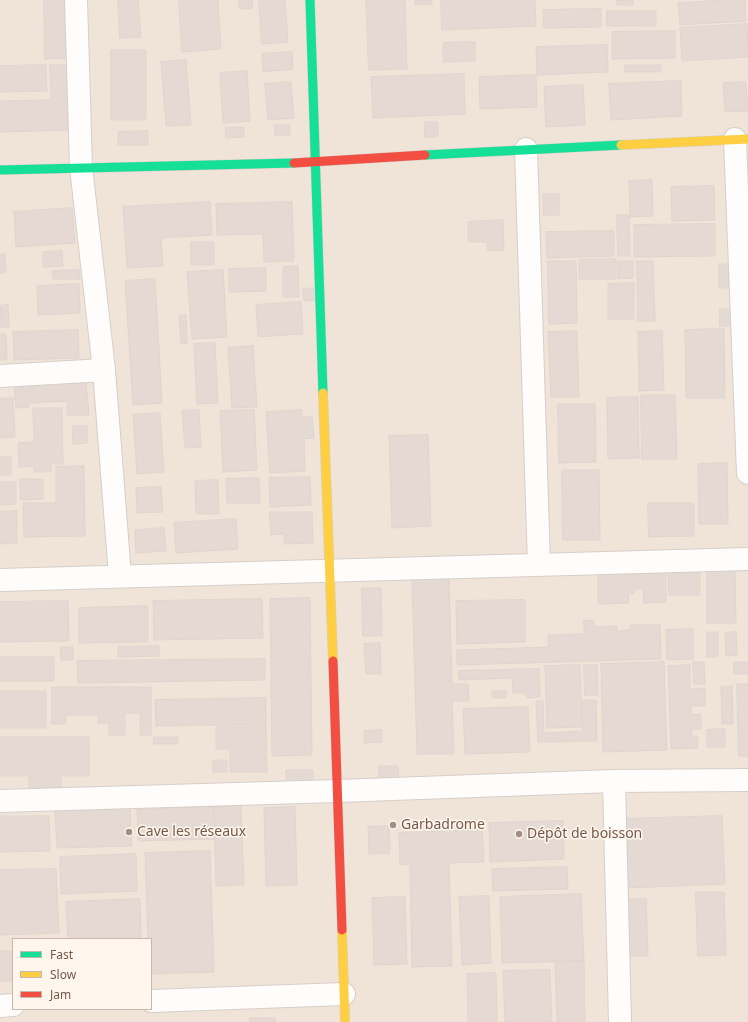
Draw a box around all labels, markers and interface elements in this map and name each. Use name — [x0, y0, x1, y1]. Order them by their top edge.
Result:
place label: Garbadrome — [401, 817, 485, 833]
marker: Garbadrome — [388, 820, 398, 830]
place label: Cave les réseaux — [137, 824, 246, 840]
place label: Dépôt de boisson — [527, 826, 642, 842]
marker: Cave les réseaux — [124, 827, 134, 837]
marker: Dépôt de boisson — [514, 829, 524, 839]
legend — [12, 938, 152, 1010]
text: Fast — [50, 946, 73, 963]
text: Slow — [50, 966, 76, 983]
text: Jam — [50, 986, 71, 1003]

